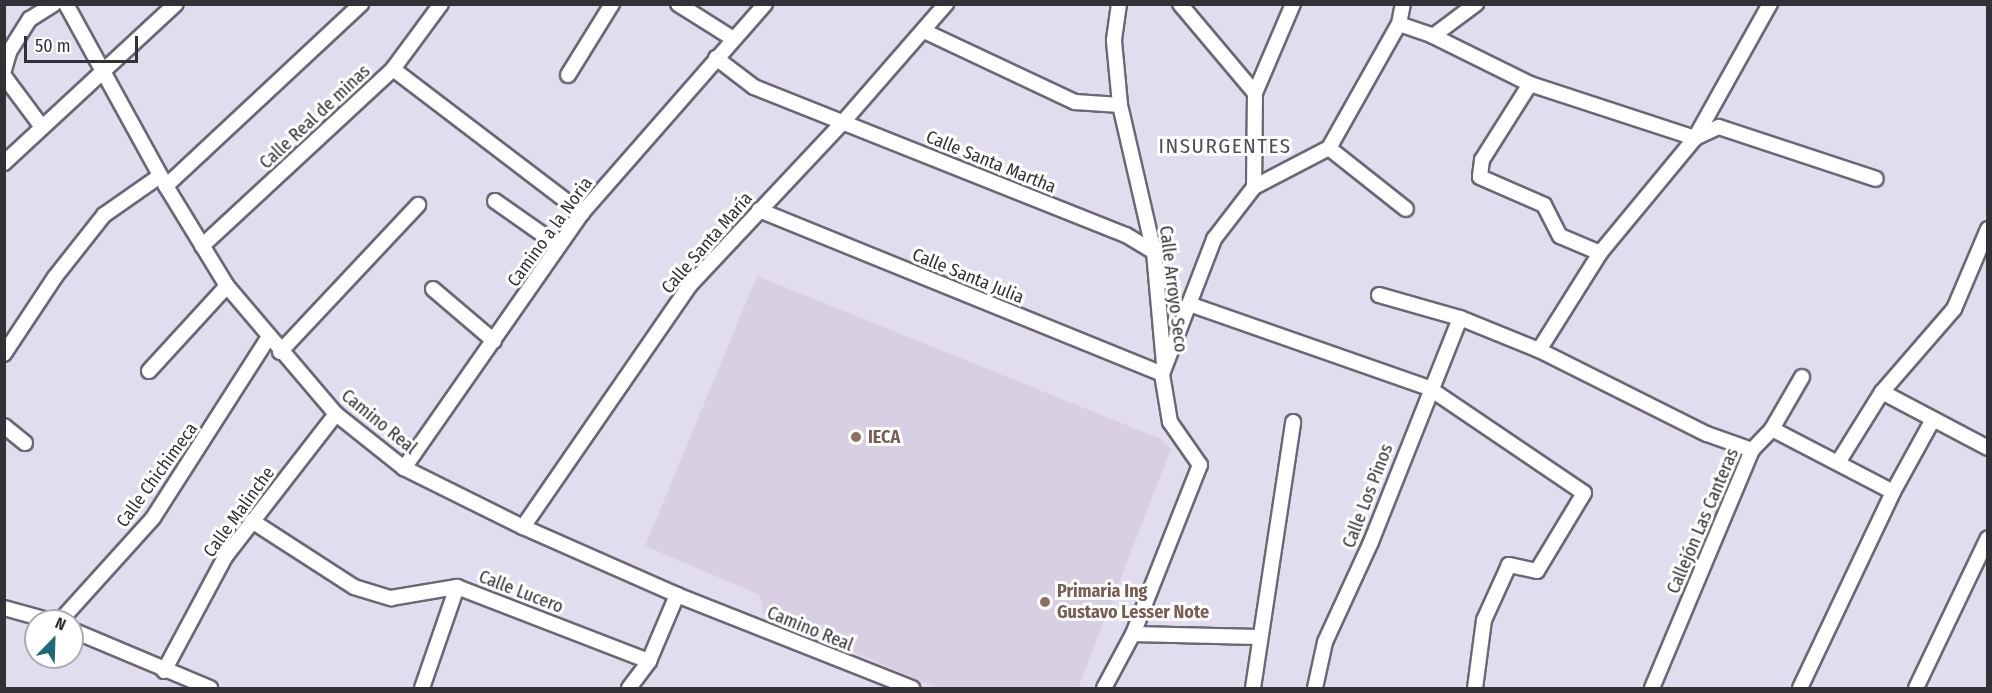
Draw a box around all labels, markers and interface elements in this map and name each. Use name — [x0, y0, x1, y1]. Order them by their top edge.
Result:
scale bar — [27, 24, 141, 62]
text: 50 m — [35, 35, 71, 57]
street label: Calle Real de minas — [255, 60, 375, 174]
street label: Calle Santa Martha — [923, 126, 1059, 198]
district label: INSURGENTES — [1158, 133, 1292, 159]
street label: Camino a la Noria — [503, 173, 597, 291]
street label: Calle Santa María — [657, 188, 757, 298]
street label: Calle Arroyo Seco — [1155, 224, 1191, 354]
street label: Calle Santa Julia — [909, 244, 1027, 308]
street label: Camino Real — [337, 385, 421, 459]
street label: Calle Chichimeca — [112, 419, 202, 531]
place label: IECA — [868, 426, 900, 448]
marker: IECA — [849, 430, 863, 444]
street label: Calle Los Pinos — [1338, 441, 1398, 551]
street label: Callejón Las Canteras — [1663, 445, 1743, 597]
street label: Calle Malinche — [199, 463, 279, 561]
street label: Calle Lucero — [476, 566, 566, 618]
place label: Primaria Ing Gustavo Lesser Note — [1057, 581, 1209, 624]
marker: Primaria Ing Gustavo Lesser Note — [1038, 595, 1052, 609]
street label: Camino Real — [764, 602, 856, 656]
north arrow — [24, 609, 84, 669]
text: N — [52, 613, 69, 634]

